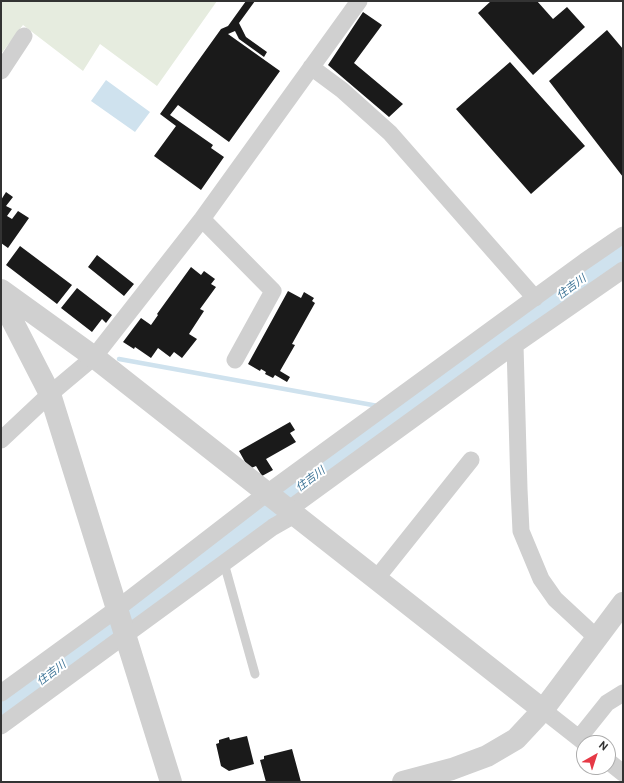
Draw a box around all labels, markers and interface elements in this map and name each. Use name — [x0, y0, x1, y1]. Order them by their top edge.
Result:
water label: 住吉川 — [555, 273, 589, 303]
water label: 住吉川 — [294, 465, 328, 495]
water label: 住吉川 — [35, 659, 69, 689]
north arrow — [576, 735, 616, 775]
text: N — [595, 739, 610, 754]

